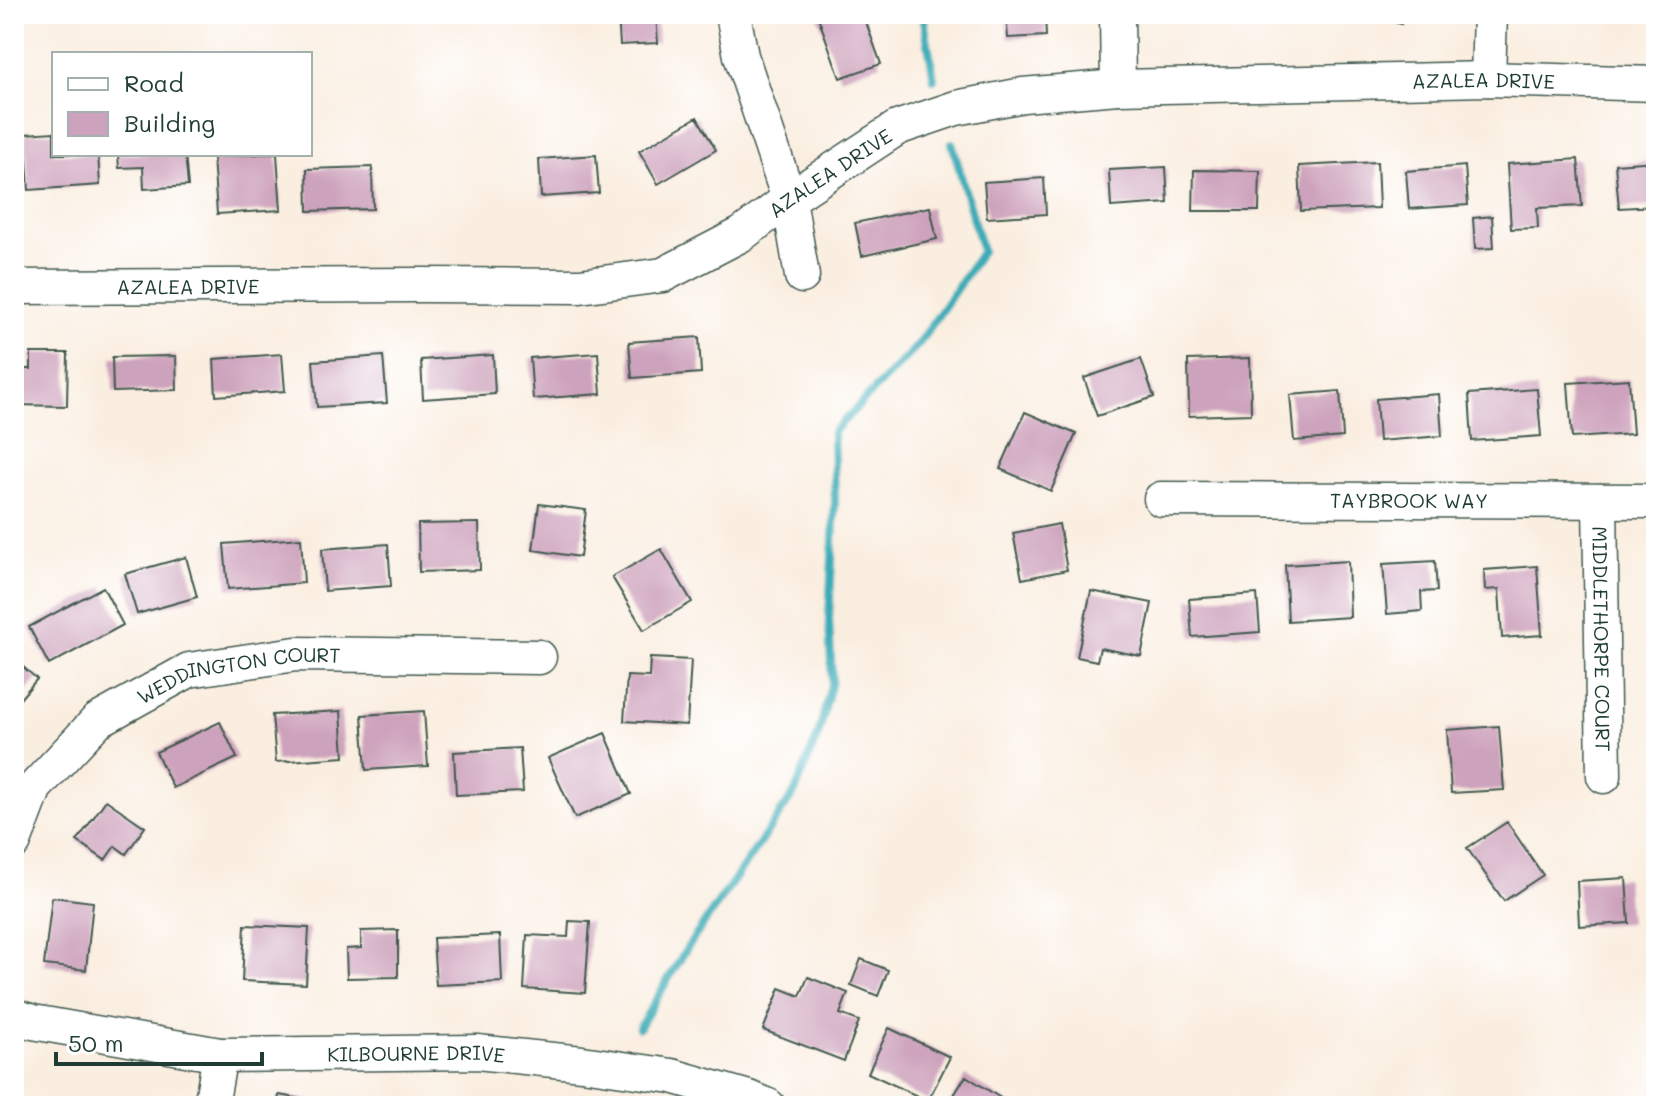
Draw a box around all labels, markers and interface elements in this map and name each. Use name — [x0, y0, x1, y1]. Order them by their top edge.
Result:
legend — [52, 52, 312, 156]
street label: AZALEA DRIVE — [1412, 66, 1555, 94]
text: Road — [124, 67, 184, 98]
text: Building — [124, 107, 215, 138]
street label: AZALEA DRIVE — [763, 122, 897, 223]
street label: AZALEA DRIVE — [116, 273, 260, 299]
street label: TAYBROOK WAY — [1330, 487, 1488, 513]
street label: MIDDLETHORPE COURT — [1587, 526, 1617, 752]
street label: WEDDINGTON COURT — [132, 640, 341, 709]
scale bar — [56, 1016, 262, 1066]
text: 50 m — [68, 1027, 124, 1058]
street label: KILBOURNE DRIVE — [327, 1039, 506, 1068]

